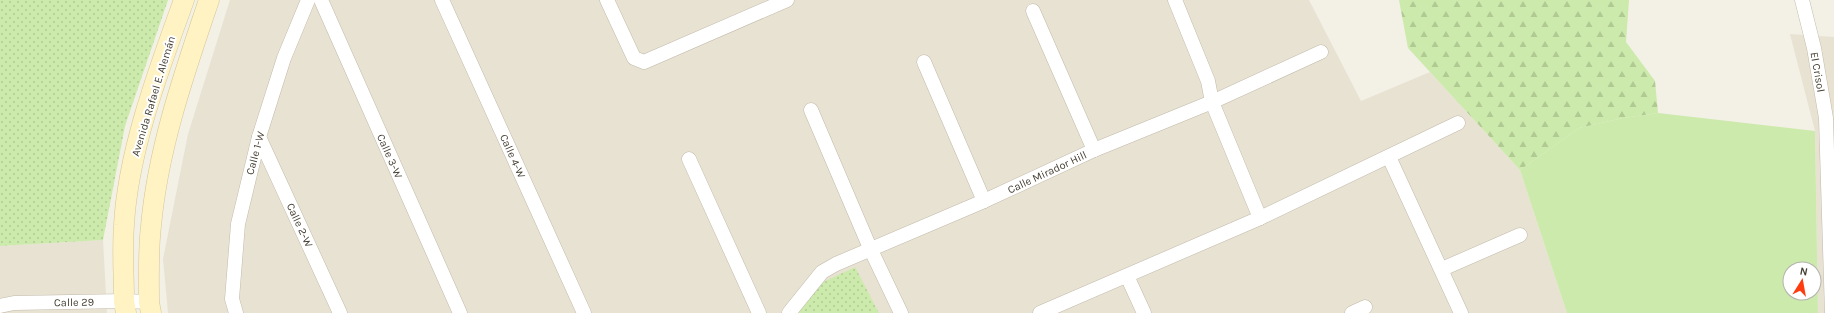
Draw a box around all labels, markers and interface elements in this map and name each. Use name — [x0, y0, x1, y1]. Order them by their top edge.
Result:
street label: Avenida Rafael E. Alemán — [129, 34, 178, 158]
street label: El Crisol — [1808, 51, 1827, 93]
street label: Calle 1-W — [243, 130, 268, 176]
street label: Calle 3-W — [374, 132, 405, 181]
street label: Calle 4-W — [497, 132, 528, 180]
street label: Calle Mirador Hill — [1006, 148, 1089, 196]
street label: Calle 2-W — [284, 201, 315, 250]
north arrow — [1782, 261, 1822, 301]
text: N — [1799, 265, 1809, 279]
street label: Calle 29 — [54, 296, 94, 309]

